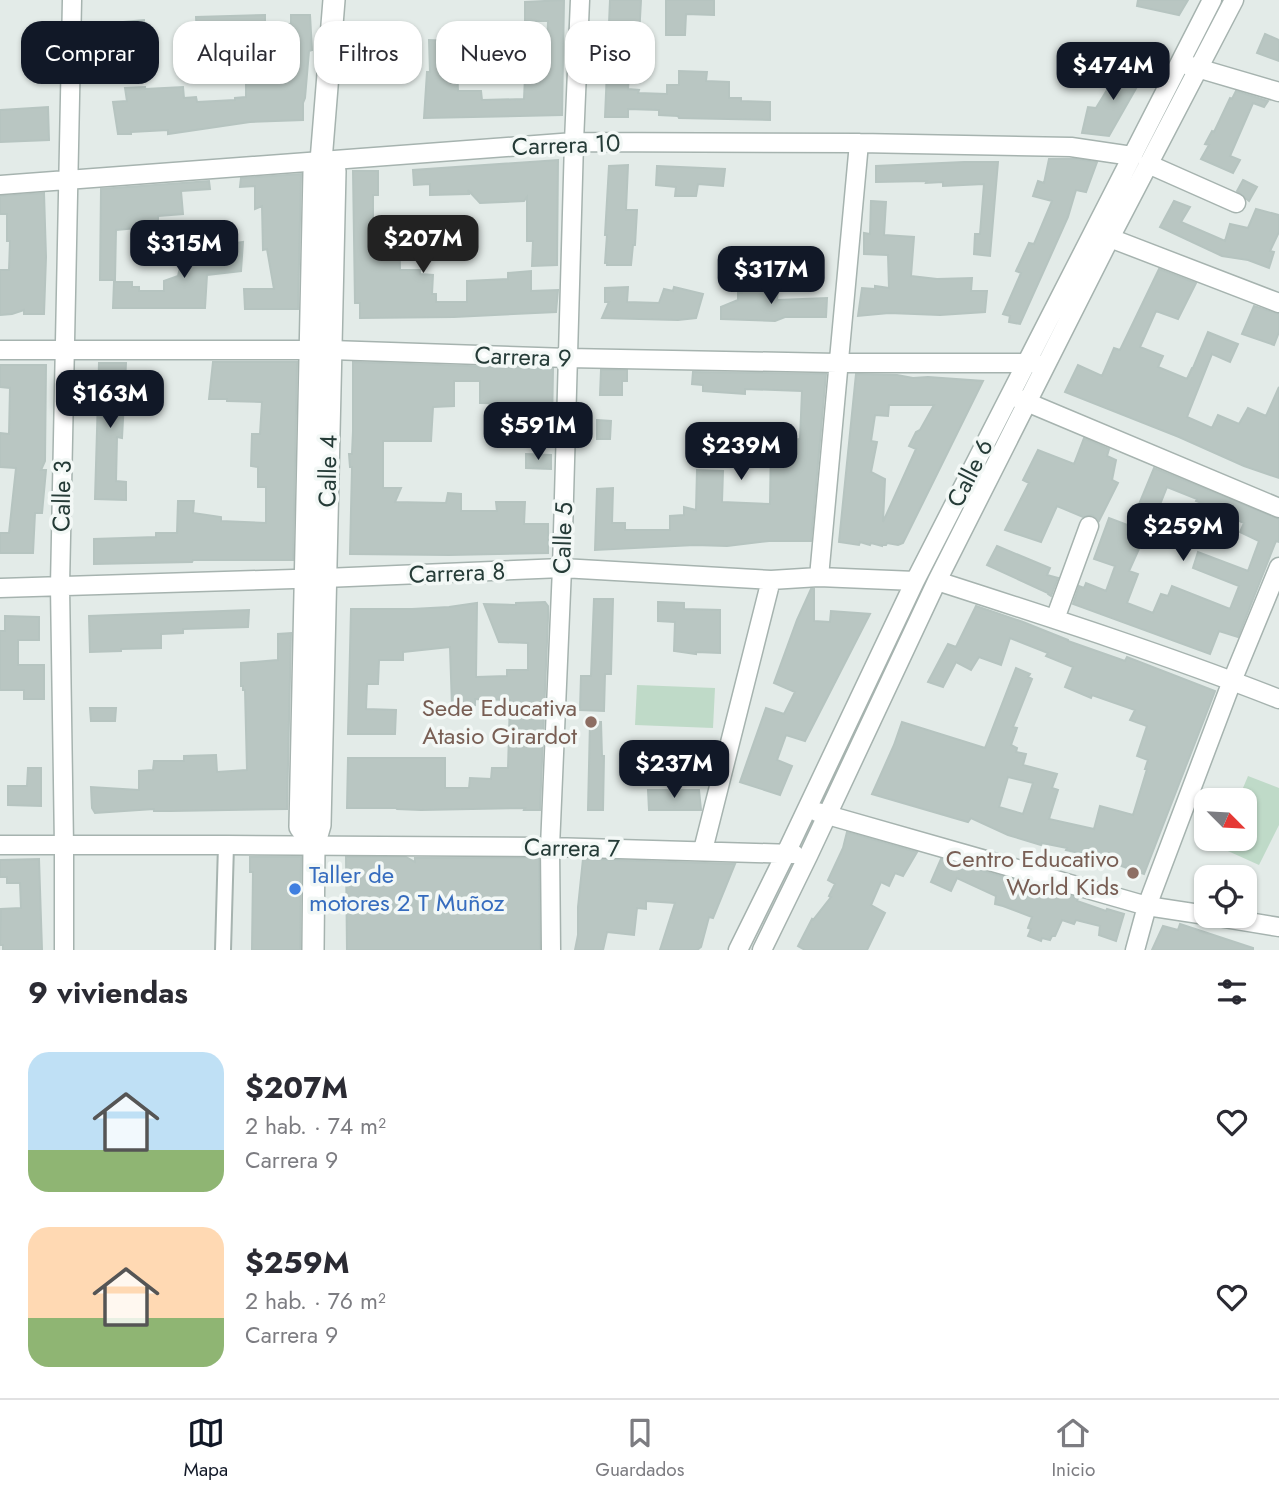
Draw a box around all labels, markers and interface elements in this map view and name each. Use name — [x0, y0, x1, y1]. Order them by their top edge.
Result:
chip: Comprar — [21, 21, 159, 84]
chip: Alquilar — [173, 21, 300, 84]
chip: Filtros — [314, 21, 422, 84]
chip: Nuevo — [436, 21, 551, 84]
chip: Piso — [565, 21, 655, 84]
pin: $474M — [1064, 42, 1162, 102]
text: $474M — [1073, 48, 1153, 82]
street label: Carrera 10 — [511, 125, 621, 164]
pin: $207M — [374, 216, 472, 275]
pin: $315M — [135, 220, 233, 280]
text: $207M — [384, 221, 462, 255]
text: $315M — [146, 226, 222, 260]
pin: $317M — [722, 246, 820, 306]
text: $317M — [734, 252, 808, 286]
street label: Carrera 9 — [474, 337, 572, 376]
pin: $163M — [61, 370, 159, 430]
text: $163M — [72, 376, 148, 410]
pin: $591M — [489, 402, 587, 462]
text: $591M — [500, 408, 576, 442]
pin: $239M — [692, 422, 790, 482]
text: $239M — [701, 428, 781, 462]
street label: Calle 6 — [938, 433, 1002, 513]
street label: Calle 4 — [309, 434, 346, 508]
street label: Calle 3 — [43, 460, 80, 532]
street label: Calle 5 — [544, 501, 581, 575]
pin: $259M — [1134, 504, 1232, 563]
text: $259M — [1143, 509, 1223, 543]
street label: Carrera 8 — [408, 553, 506, 592]
place label: Sede Educativa Atasio Girardot — [422, 690, 577, 753]
marker: Sede Educativa Atasio Girardot — [583, 714, 599, 730]
pin: $237M — [625, 740, 723, 800]
text: $237M — [635, 746, 713, 780]
north arrow — [1194, 788, 1256, 850]
map controls — [1194, 788, 1257, 928]
street label: Carrera 7 — [524, 829, 621, 866]
place label: Centro Educativo World Kids — [946, 841, 1119, 904]
place label: Taller de motores 2 T Muñoz — [309, 857, 504, 920]
marker: Centro Educativo World Kids — [1125, 865, 1141, 881]
button: locate — [1194, 865, 1257, 928]
marker: Taller de motores 2 T Muñoz — [287, 881, 303, 897]
text: 9 viviendas — [28, 971, 188, 1014]
icon: filters — [1213, 973, 1251, 1011]
text: $207M — [245, 1066, 348, 1109]
icon: home — [84, 1080, 168, 1164]
icon: heart — [1213, 1103, 1251, 1141]
text: 2 hab. · 74 m² — [245, 1109, 386, 1143]
text: Carrera 9 — [245, 1143, 338, 1177]
text: $259M — [245, 1241, 350, 1284]
icon: home — [84, 1255, 168, 1339]
icon: heart — [1213, 1278, 1251, 1316]
text: 2 hab. · 76 m² — [245, 1284, 386, 1318]
text: Carrera 9 — [245, 1318, 338, 1352]
tab: Mapa — [184, 1414, 228, 1483]
tab: Guardados — [595, 1414, 684, 1483]
tab: Inicio — [1051, 1414, 1095, 1483]

